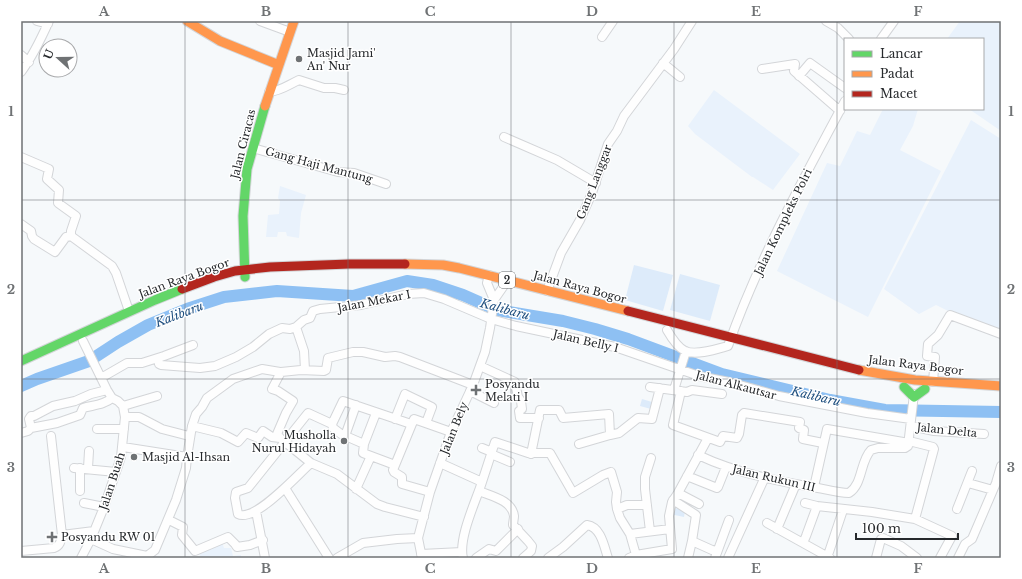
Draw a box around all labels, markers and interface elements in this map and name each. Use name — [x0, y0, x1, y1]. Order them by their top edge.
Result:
text: A — [98, 3, 110, 20]
text: B — [261, 3, 271, 20]
text: C — [425, 3, 436, 20]
text: D — [586, 3, 598, 20]
text: E — [751, 3, 761, 20]
text: F — [914, 3, 923, 20]
north arrow — [38, 38, 78, 78]
legend — [844, 38, 984, 110]
place label: Masjid Jami' An' Nur — [306, 46, 376, 73]
text: Lancar — [880, 46, 923, 61]
text: U — [40, 47, 57, 61]
marker: Masjid Jami' An' Nur — [294, 54, 304, 64]
text: Padat — [880, 66, 914, 81]
text: Macet — [880, 86, 918, 101]
text: 1 — [8, 103, 14, 120]
text: 1 — [1008, 103, 1014, 120]
street label: Jalan Ciracas — [227, 108, 258, 182]
street label: Gang Langgar — [573, 142, 615, 221]
street label: Gang Haji Mantung — [264, 144, 375, 186]
street label: Jalan Kompleks Polri — [750, 166, 815, 279]
street label: Jalan Raya Bogor — [135, 255, 232, 302]
street label: Jalan Raya Bogor — [530, 267, 629, 306]
road number: 2 — [499, 272, 515, 288]
text: 2 — [7, 281, 15, 298]
text: 2 — [1007, 281, 1015, 298]
street label: Jalan Mekar I — [334, 287, 412, 315]
water label: Kalibaru — [478, 295, 531, 323]
water label: Kalibaru — [152, 298, 205, 330]
street label: Jalan Belly I — [550, 326, 620, 355]
street label: Jalan Raya Bogor — [866, 352, 965, 378]
street label: Jalan Alkautsar — [692, 367, 779, 403]
place label: Posyandu Melati I — [485, 377, 540, 404]
water label: Kalibaru — [789, 383, 842, 409]
marker: Posyandu Melati I — [470, 384, 482, 396]
street label: Jalan Bely — [436, 400, 471, 458]
street label: Jalan Delta — [914, 420, 979, 440]
place label: Musholla Nurul Hidayah — [252, 428, 337, 455]
marker: Musholla Nurul Hidayah — [339, 436, 349, 446]
street label: Jalan Buah — [95, 450, 128, 514]
place label: Masjid Al-Ihsan — [142, 450, 231, 464]
marker: Masjid Al-Ihsan — [129, 452, 139, 462]
text: 3 — [7, 459, 15, 476]
text: 3 — [1007, 459, 1015, 476]
street label: Jalan Rukun III — [729, 461, 817, 494]
scale bar — [856, 515, 958, 541]
text: 100 m — [862, 521, 901, 536]
place label: Posyandu RW 01 — [61, 530, 156, 544]
marker: Posyandu RW 01 — [46, 531, 58, 543]
text: A — [98, 560, 110, 577]
text: B — [261, 560, 271, 577]
text: C — [425, 560, 436, 577]
text: D — [586, 560, 598, 577]
text: E — [751, 560, 761, 577]
text: F — [914, 560, 923, 577]

